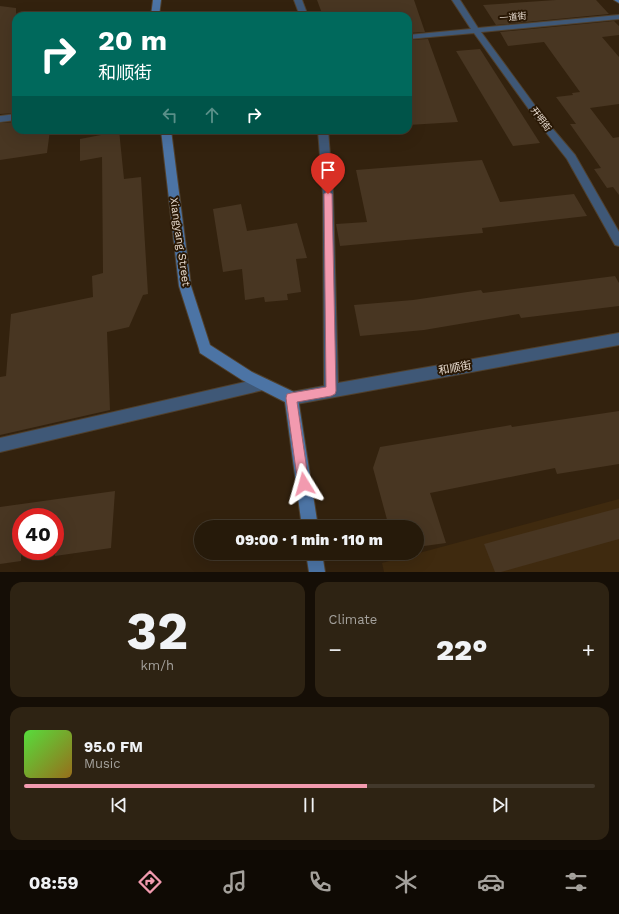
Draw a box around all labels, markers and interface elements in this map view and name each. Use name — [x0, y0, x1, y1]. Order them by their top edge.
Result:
street label: 一道街 — [499, 11, 527, 23]
text: 20 m — [98, 24, 167, 57]
icon: right — [32, 28, 84, 80]
text: 和顺街 — [98, 62, 152, 83]
icon: left — [159, 104, 181, 126]
icon: ahead — [201, 104, 223, 126]
icon: right — [243, 104, 265, 126]
street label: 开明街 — [529, 105, 553, 133]
pin — [311, 153, 345, 194]
icon: arrive — [317, 159, 339, 181]
street label: Xiangyang Street — [167, 197, 193, 288]
street label: 和顺街 — [438, 359, 472, 377]
position arrow — [283, 463, 325, 505]
speed limit sign: 40 — [12, 508, 64, 560]
text: 09:00 · 1 min · 110 m — [235, 531, 383, 549]
text: 32 — [126, 601, 188, 662]
text: Climate — [329, 612, 377, 627]
text: 22° — [436, 632, 487, 667]
text: − — [329, 637, 342, 662]
text: + — [582, 637, 595, 662]
text: km/h — [141, 658, 174, 673]
text: 95.0 FM — [84, 738, 143, 756]
text: Music — [84, 756, 121, 771]
icon: previous — [108, 794, 130, 816]
icon: pause — [298, 794, 320, 816]
icon: next — [489, 794, 511, 816]
icon: directions — [136, 868, 164, 896]
icon: music — [221, 868, 249, 896]
icon: phone — [306, 868, 334, 896]
icon: climate — [392, 868, 420, 896]
icon: car — [477, 868, 505, 896]
icon: filters — [562, 868, 590, 896]
text: 08:59 — [29, 872, 79, 893]

